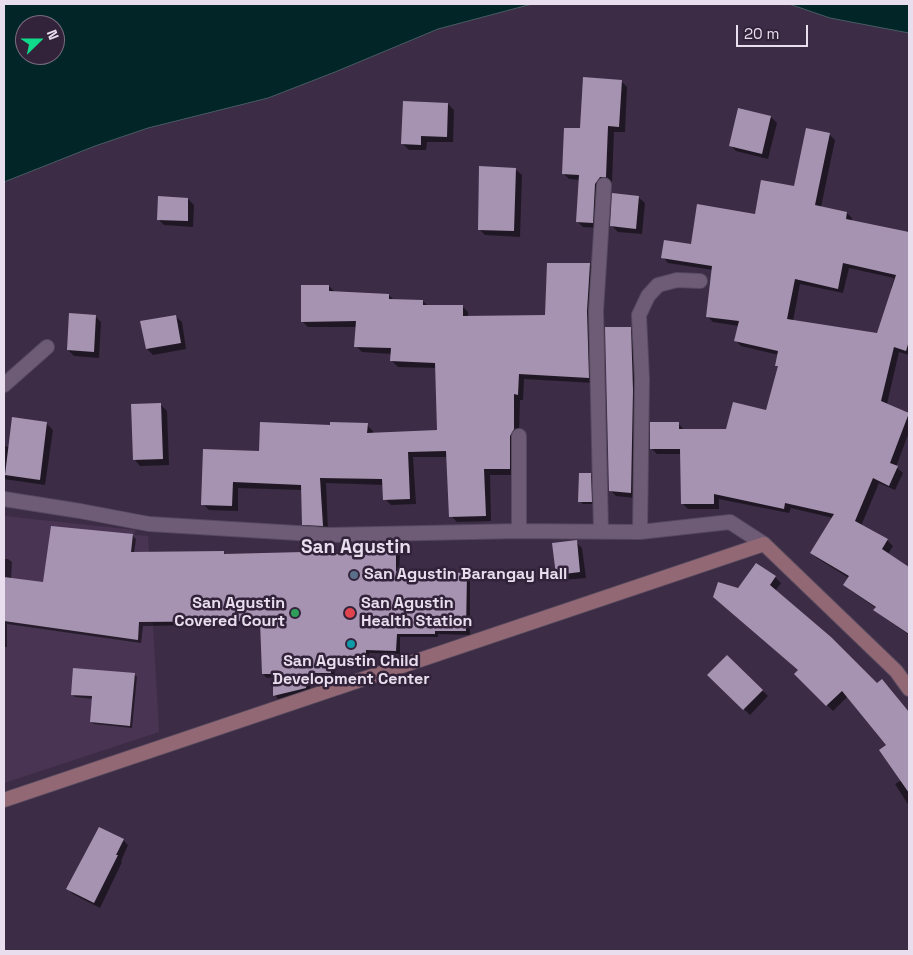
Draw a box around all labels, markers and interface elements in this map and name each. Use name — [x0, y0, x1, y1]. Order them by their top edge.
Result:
north arrow — [15, 15, 65, 65]
scale bar — [738, 15, 810, 47]
text: 20 m — [744, 24, 779, 43]
text: N — [43, 27, 63, 42]
district label: San Agustin — [301, 537, 411, 559]
place label: San Agustin Barangay Hall — [364, 565, 567, 585]
marker: San Agustin Barangay Hall — [348, 569, 360, 581]
place label: San Agustin Covered Court — [174, 594, 285, 632]
place label: San Agustin Health Station — [361, 594, 472, 632]
marker: San Agustin Health Station — [343, 606, 357, 620]
marker: San Agustin Covered Court — [289, 607, 301, 619]
marker: San Agustin Child Development Center — [345, 638, 357, 650]
place label: San Agustin Child Development Center — [272, 652, 430, 690]

